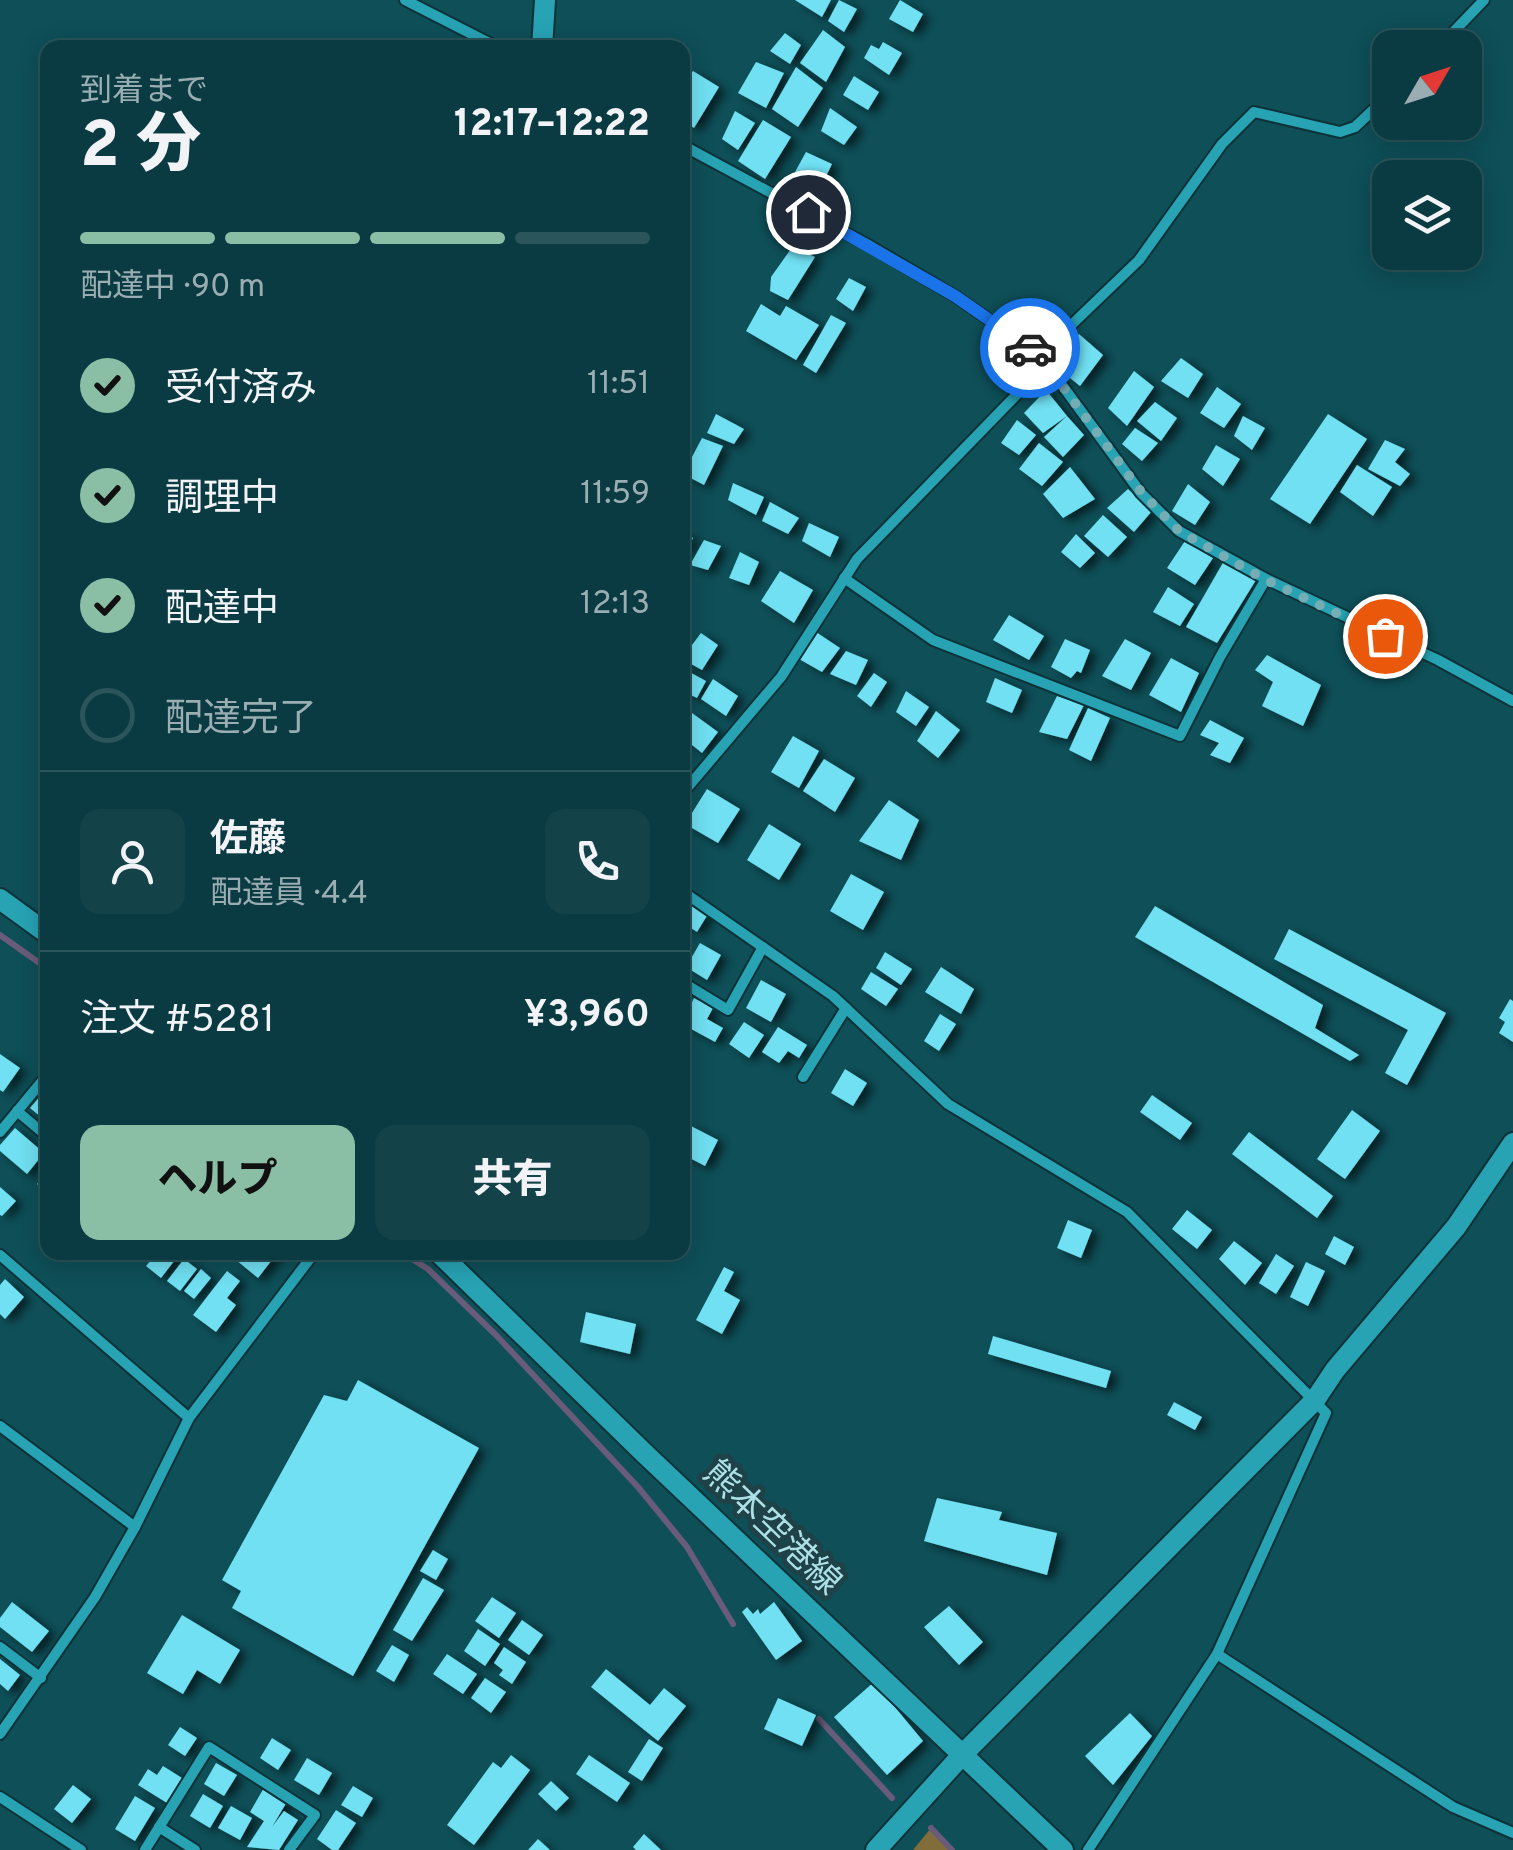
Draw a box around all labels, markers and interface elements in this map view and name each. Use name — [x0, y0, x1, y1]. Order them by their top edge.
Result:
north arrow — [1372, 30, 1482, 140]
map controls — [1372, 30, 1482, 270]
text: 到着まで — [80, 72, 208, 112]
text: 12:17–12:22 — [454, 101, 650, 150]
text: 2 分 — [80, 108, 201, 190]
button: layers — [1372, 160, 1482, 270]
pin — [766, 170, 851, 255]
icon: home — [781, 185, 836, 240]
text: 配達中 · 90 m — [80, 268, 265, 308]
courier — [980, 298, 1080, 398]
icon: car — [1003, 321, 1058, 376]
icon: check — [80, 358, 135, 413]
text: 11:51 — [587, 365, 650, 405]
text: 受付済み — [165, 366, 317, 415]
icon: check — [80, 468, 135, 523]
text: 11:59 — [580, 475, 650, 515]
text: 調理中 — [165, 476, 279, 525]
icon: check — [80, 578, 135, 633]
text: 12:13 — [580, 585, 650, 625]
text: 配達中 — [165, 586, 279, 635]
pin — [1343, 594, 1428, 679]
icon: bag — [1358, 609, 1413, 664]
text: 配達完了 — [165, 696, 317, 745]
button: person — [80, 809, 185, 914]
button: phone — [545, 809, 650, 914]
text: 佐藤 — [210, 817, 286, 866]
text: 配達員 · 4.4 — [210, 875, 368, 915]
text: ¥3,960 — [524, 992, 650, 1041]
text: 注文 #5281 — [80, 997, 275, 1046]
button: ヘルプ — [80, 1125, 355, 1240]
button: 共有 — [375, 1125, 650, 1240]
street label: 熊本空港線 — [693, 1452, 849, 1606]

